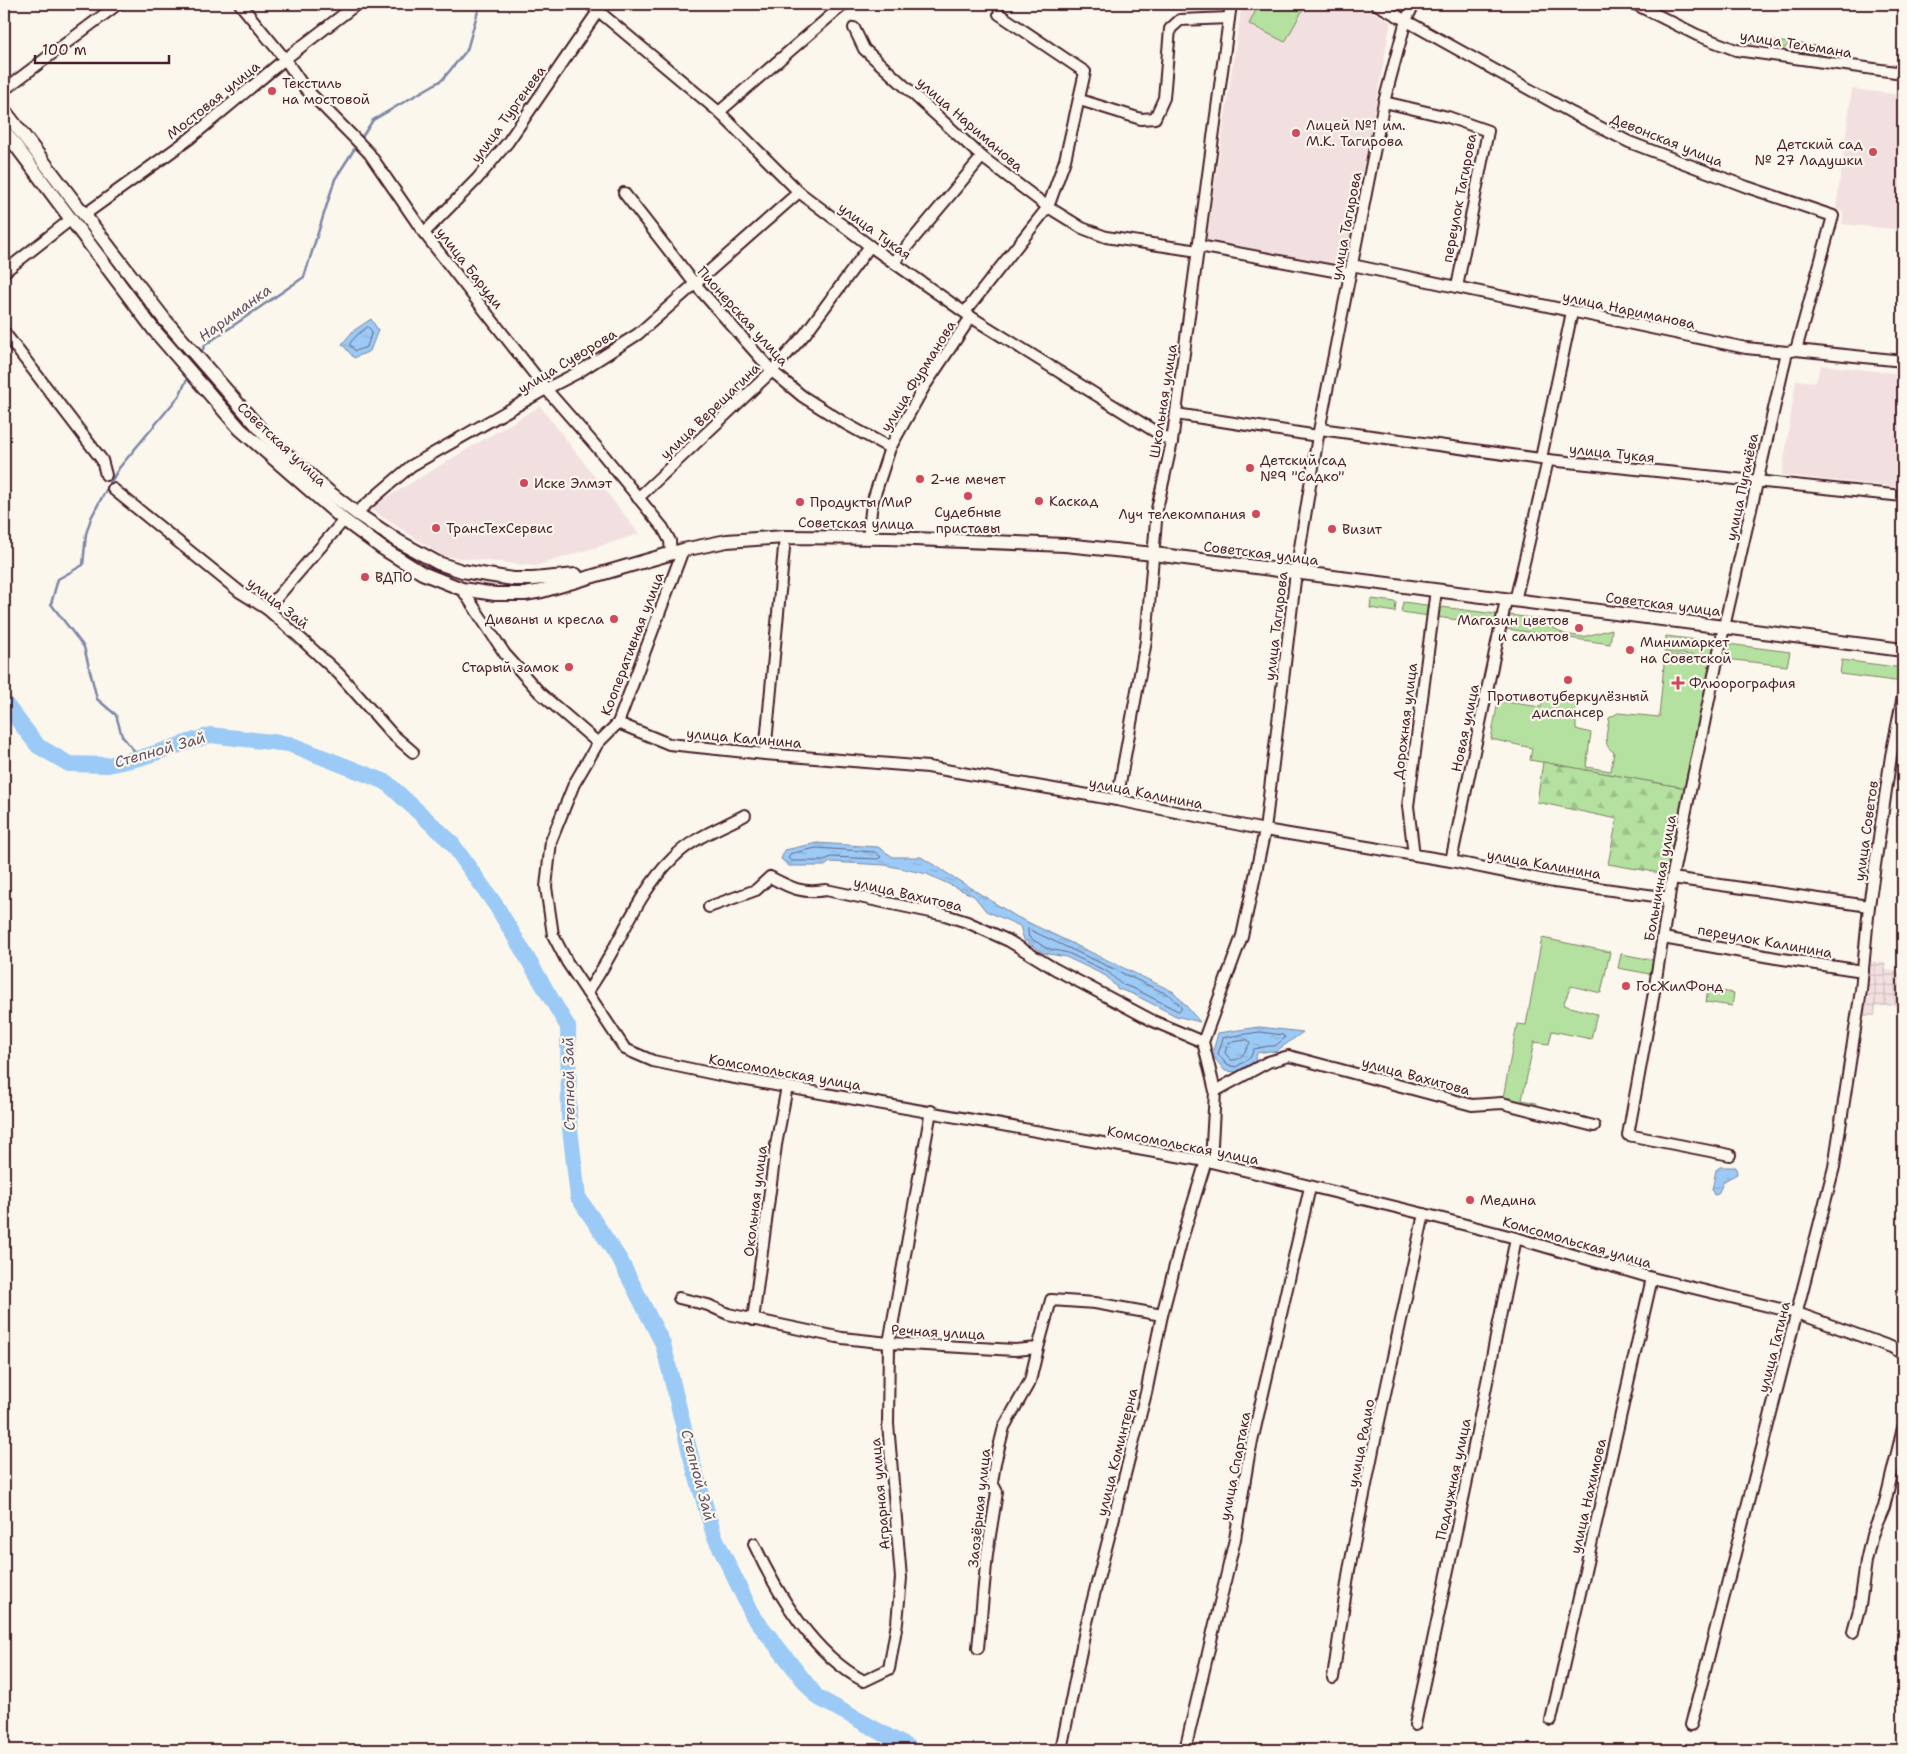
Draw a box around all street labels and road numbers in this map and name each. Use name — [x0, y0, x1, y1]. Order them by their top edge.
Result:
street label: улица Тельмана — [1739, 26, 1854, 62]
street label: Мостовая улица — [163, 57, 264, 143]
street label: улица Тургенева — [467, 62, 549, 166]
street label: улица Нариманова — [913, 73, 1027, 175]
street label: Девонская улица — [1608, 109, 1726, 171]
street label: переулок Тагирова — [1438, 132, 1480, 264]
street label: улица Тагирова — [1327, 170, 1365, 282]
street label: улица Тукая — [835, 198, 915, 264]
street label: улица Баруди — [433, 224, 507, 312]
street label: Пионерская улица — [693, 262, 793, 370]
street label: улица Нариманова — [1561, 287, 1697, 333]
street label: улица Фурманова — [876, 317, 960, 435]
street label: улица Суворова — [515, 324, 620, 397]
street label: Школьная улица — [1145, 342, 1181, 459]
street label: улица Верещагина — [656, 359, 764, 463]
street label: Советская улица — [234, 398, 331, 490]
street label: улица Пугачёва — [1722, 431, 1762, 542]
street label: улица Тукая — [1568, 440, 1656, 466]
street label: Советская улица — [798, 513, 914, 533]
street label: Советская улица — [1202, 537, 1320, 569]
street label: Кооперативная улица — [596, 569, 668, 718]
street label: улица Тагирова — [1260, 570, 1292, 682]
street label: улица Зай — [244, 573, 312, 633]
street label: Советская улица — [1604, 588, 1722, 620]
street label: Дорожная улица — [1389, 661, 1421, 780]
street label: Новая улица — [1447, 682, 1483, 774]
street label: улица Калинина — [686, 724, 803, 752]
street label: улица Калинина — [1088, 773, 1205, 813]
street label: улица Советов — [1850, 780, 1882, 882]
street label: Больничная улица — [1640, 813, 1680, 943]
street label: улица Калинина — [1486, 845, 1603, 883]
street label: улица Вахитова — [852, 873, 964, 915]
street label: переулок Калинина — [1696, 920, 1834, 962]
street label: Комсомольская улица — [707, 1050, 863, 1094]
street label: улица Вахитова — [1360, 1053, 1472, 1099]
street label: Комсомольская улица — [1105, 1121, 1261, 1169]
street label: Окольная улица — [739, 1144, 771, 1258]
street label: Комсомольская улица — [1500, 1212, 1654, 1272]
street label: улица Гатина — [1754, 1299, 1794, 1394]
street label: Речная улица — [890, 1321, 986, 1343]
street label: улица Коминтерна — [1092, 1386, 1142, 1518]
street label: улица Радио — [1344, 1397, 1378, 1489]
street label: улица Спартака — [1216, 1410, 1254, 1522]
street label: Подлужная улица — [1431, 1416, 1475, 1542]
street label: улица Нахимова — [1566, 1436, 1610, 1555]
street label: Аграрная улица — [866, 1437, 894, 1551]
street label: Заозёрная улица — [964, 1447, 994, 1568]

